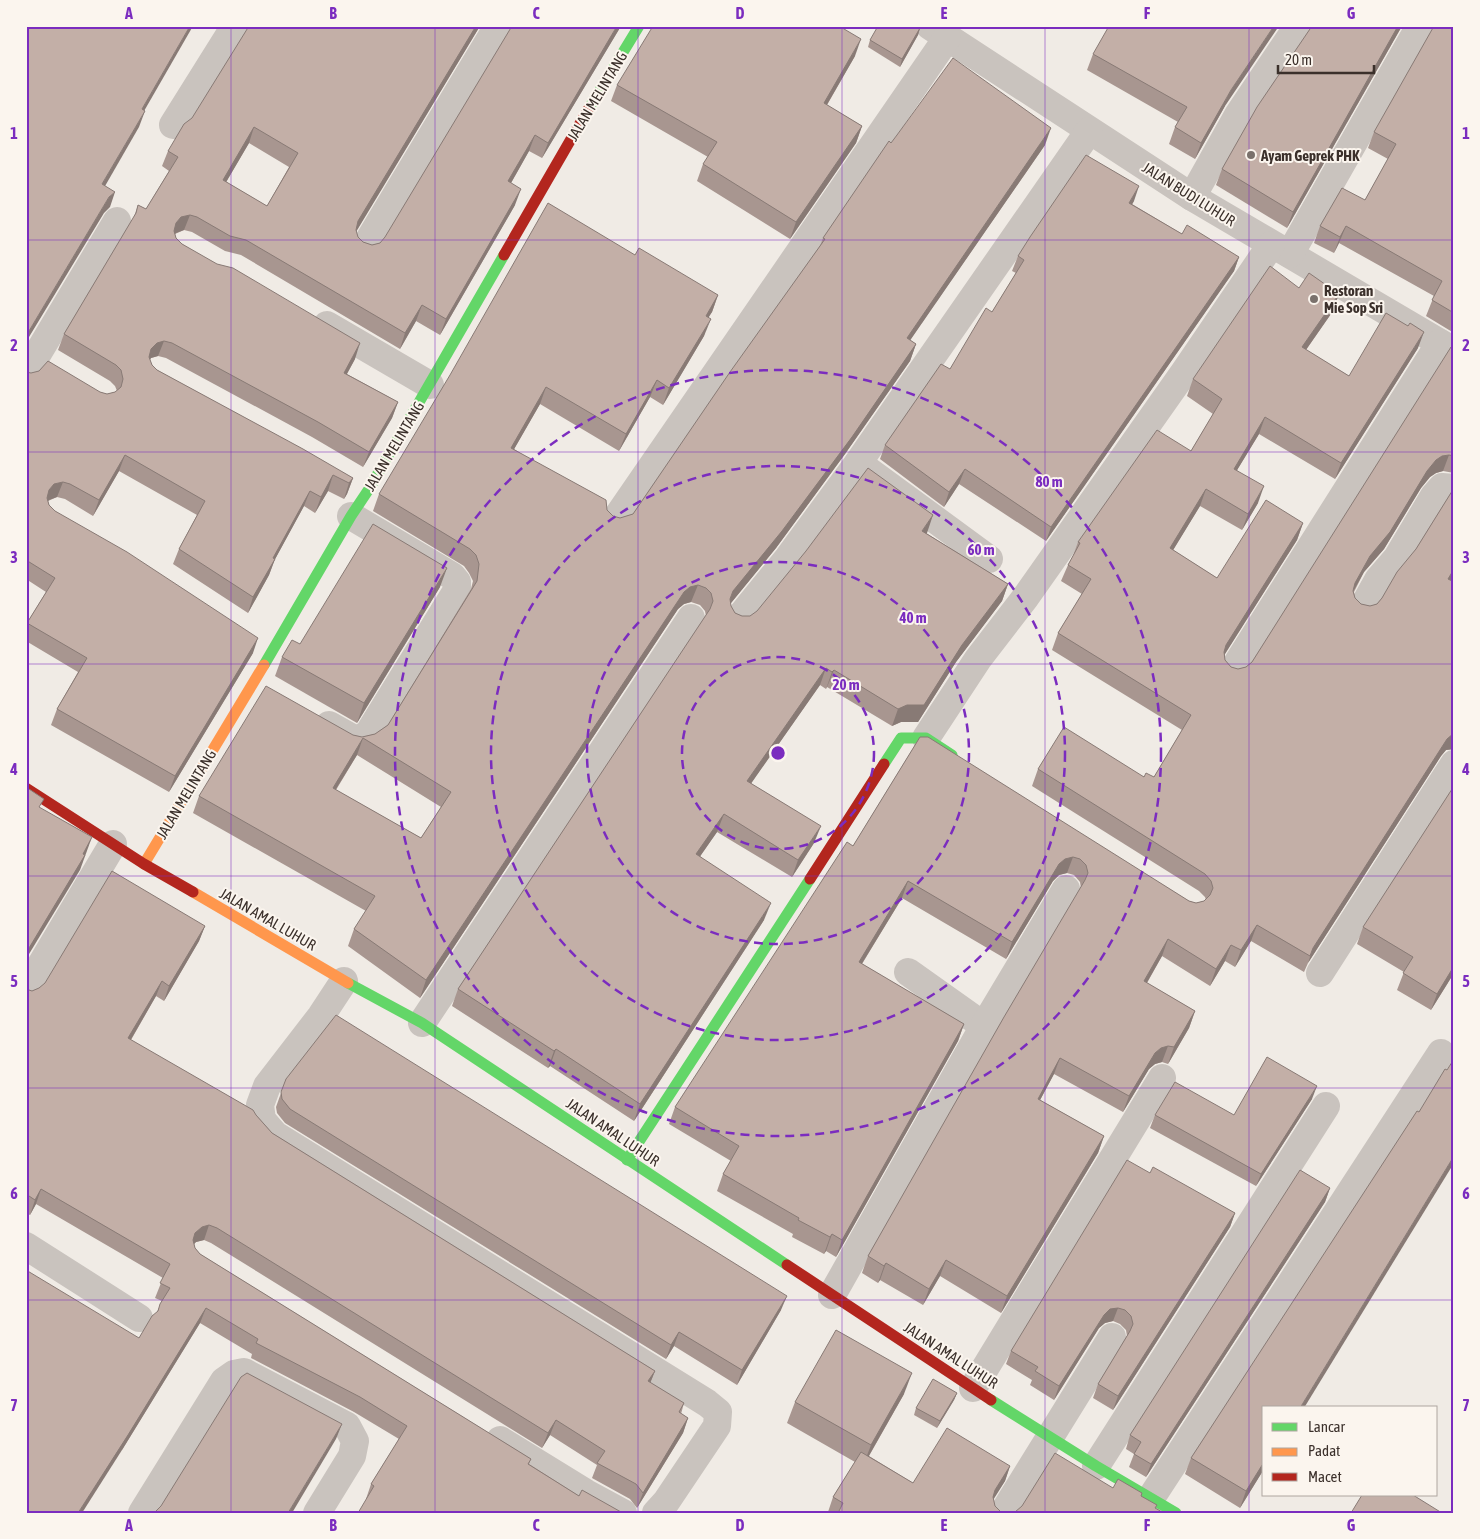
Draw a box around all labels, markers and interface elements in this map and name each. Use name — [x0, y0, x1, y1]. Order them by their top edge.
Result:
text: A — [124, 4, 133, 22]
text: B — [329, 4, 337, 22]
text: C — [532, 4, 540, 22]
text: D — [736, 4, 745, 22]
text: E — [941, 4, 948, 22]
text: F — [1144, 4, 1151, 22]
text: G — [1347, 4, 1356, 22]
scale bar — [1278, 42, 1374, 74]
street label: JALAN MELINTANG — [564, 48, 630, 144]
text: 20 m — [1285, 51, 1312, 68]
text: 1 — [10, 124, 18, 142]
text: 1 — [1462, 124, 1470, 142]
place label: Ayam Geprek PHK — [1260, 147, 1360, 164]
marker: Ayam Geprek PHK — [1245, 149, 1257, 161]
street label: JALAN BUDI LUHUR — [1139, 159, 1239, 230]
place label: Restoran Mie Sop Sri — [1324, 282, 1383, 316]
marker: Restoran Mie Sop Sri — [1308, 293, 1320, 305]
text: 2 — [10, 336, 18, 354]
text: 2 — [1462, 336, 1470, 354]
street label: JALAN MELINTANG — [361, 398, 427, 494]
text: 80 m — [1036, 473, 1063, 490]
text: 60 m — [968, 541, 995, 558]
text: 3 — [10, 548, 18, 566]
text: 3 — [1462, 548, 1470, 566]
text: 40 m — [899, 609, 927, 626]
text: 20 m — [833, 676, 860, 693]
centre of rings — [769, 744, 787, 762]
street label: JALAN MELINTANG — [153, 746, 219, 842]
text: 4 — [9, 760, 18, 778]
text: 4 — [1461, 760, 1470, 778]
street label: JALAN AMAL LUHUR — [217, 885, 320, 954]
text: 5 — [10, 972, 18, 990]
text: 5 — [1462, 972, 1470, 990]
street label: JALAN AMAL LUHUR — [563, 1095, 663, 1170]
text: 6 — [10, 1184, 18, 1202]
text: 6 — [1462, 1184, 1470, 1202]
street label: JALAN AMAL LUHUR — [901, 1318, 1002, 1392]
text: 7 — [10, 1396, 18, 1414]
text: 7 — [1462, 1396, 1470, 1414]
legend — [1262, 1406, 1438, 1496]
text: Lancar — [1308, 1418, 1346, 1435]
text: Padat — [1308, 1442, 1340, 1459]
text: Macet — [1308, 1468, 1342, 1485]
text: A — [124, 1516, 133, 1534]
text: B — [329, 1516, 337, 1534]
text: C — [532, 1516, 540, 1534]
text: D — [736, 1516, 745, 1534]
text: E — [941, 1516, 948, 1534]
text: F — [1144, 1516, 1151, 1534]
text: G — [1347, 1516, 1356, 1534]

